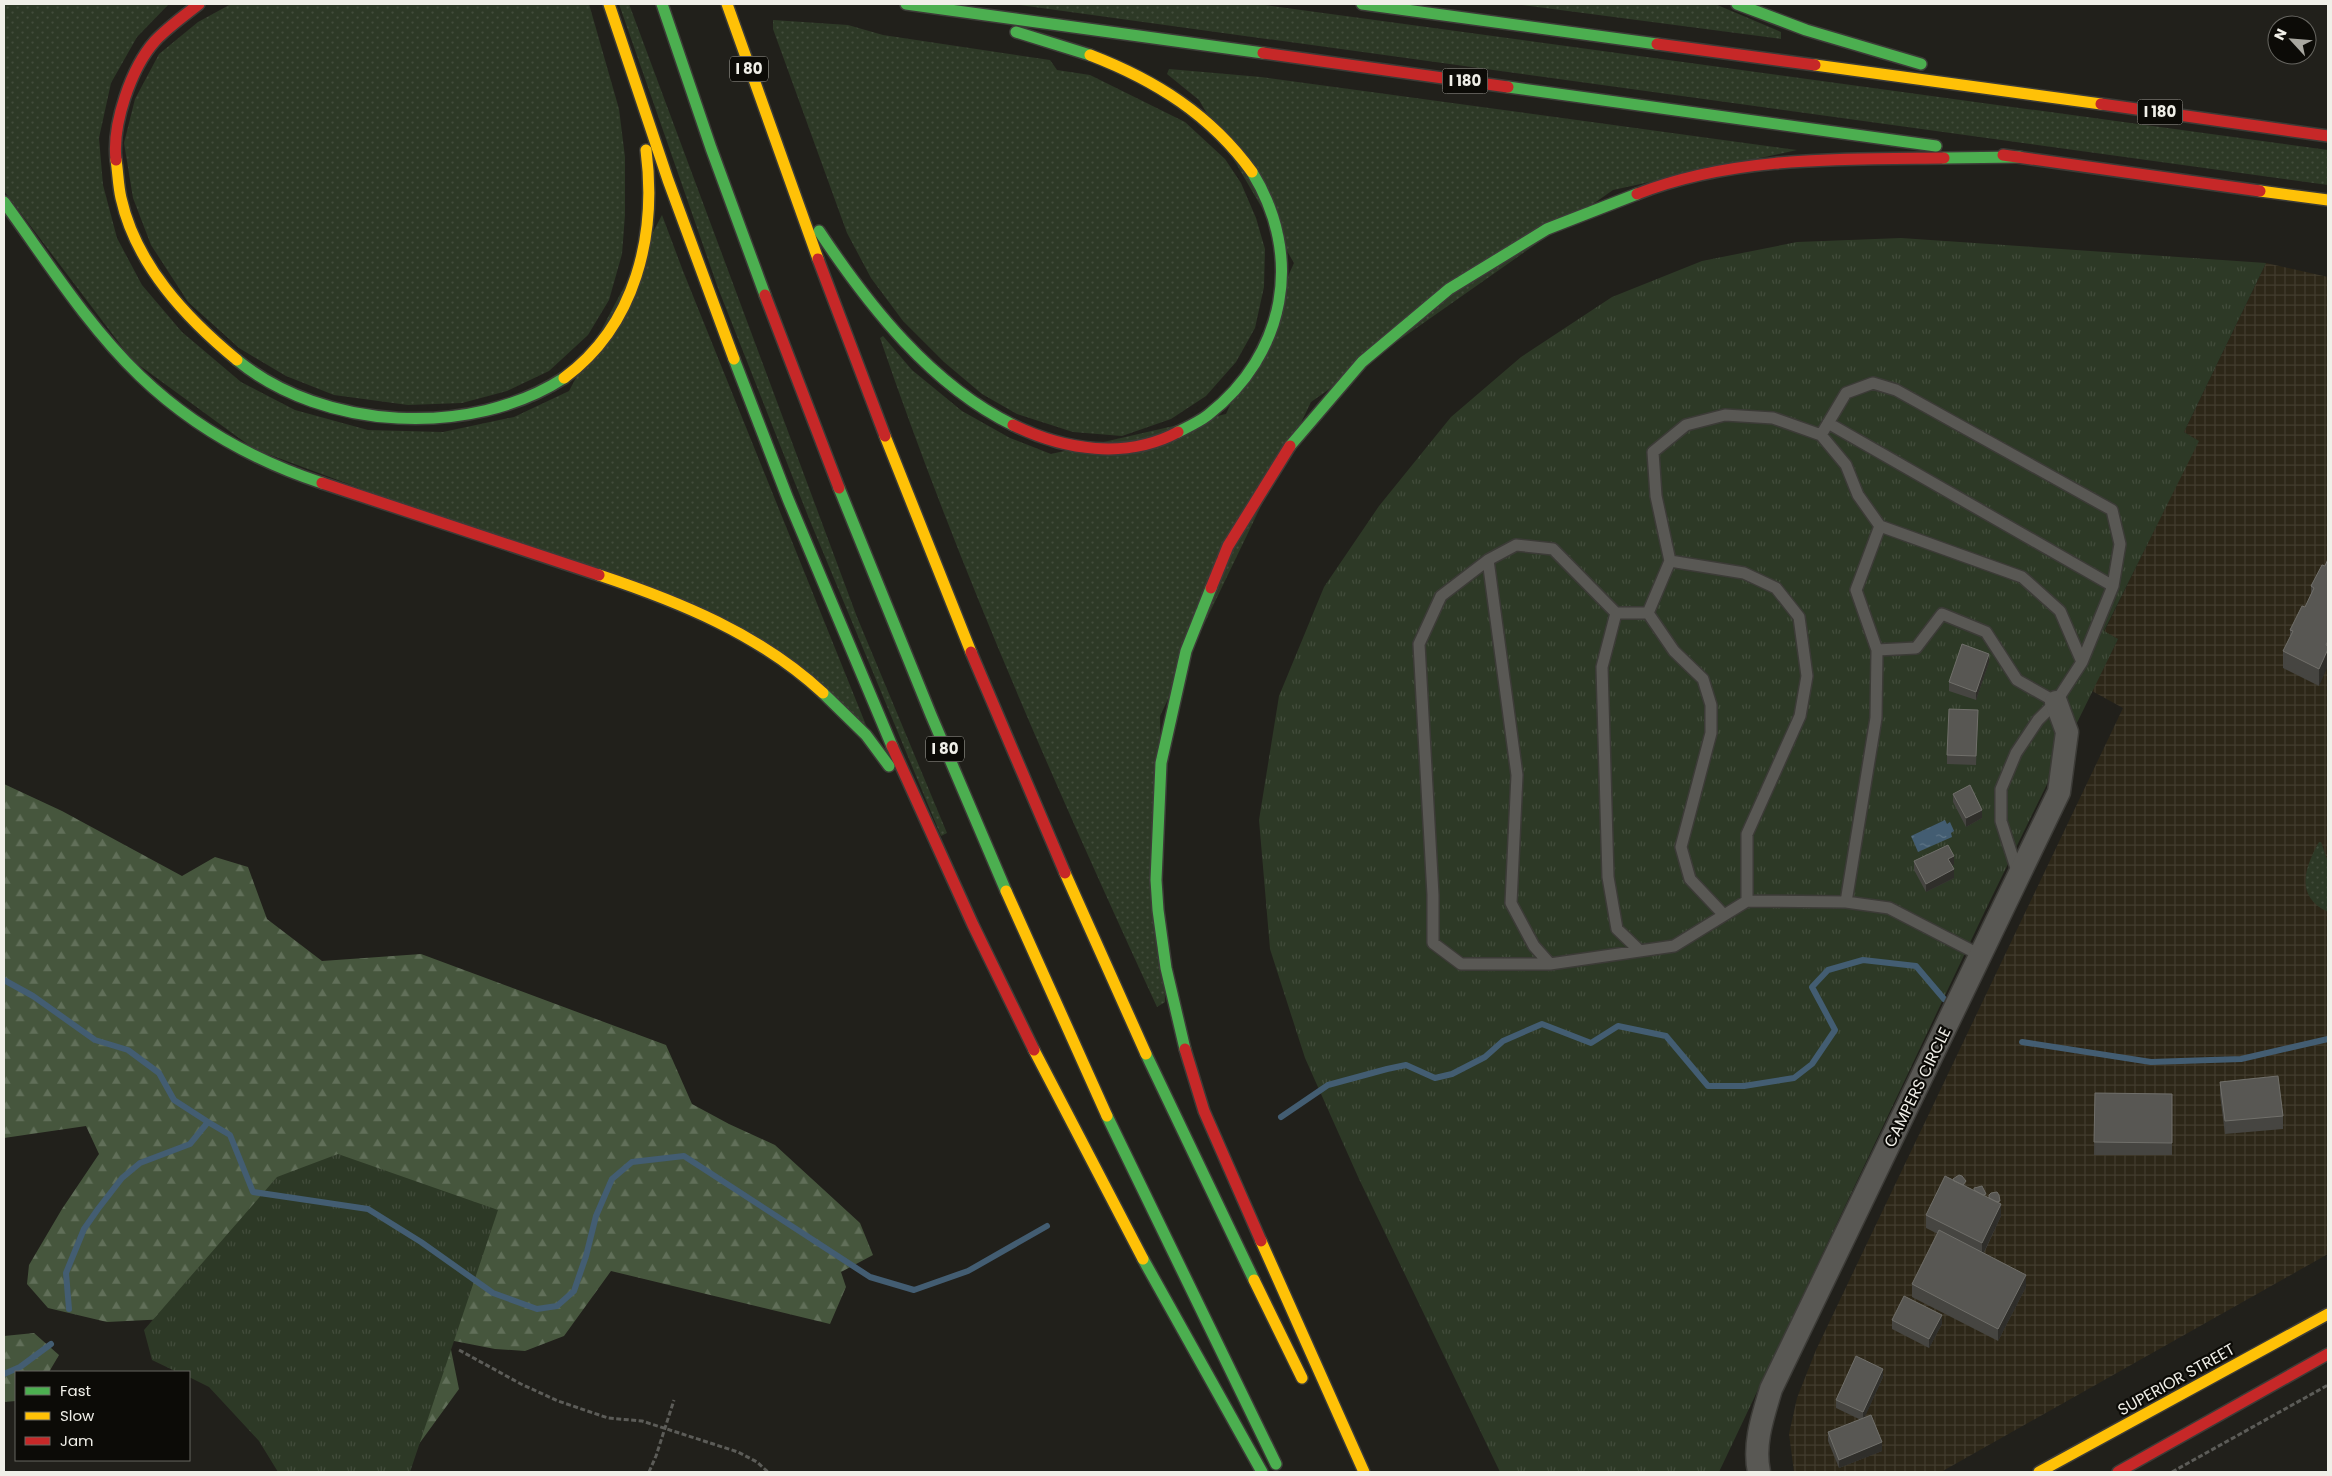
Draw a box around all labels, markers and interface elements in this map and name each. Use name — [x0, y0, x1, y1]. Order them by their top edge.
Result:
north arrow — [2267, 15, 2317, 65]
text: N — [2269, 25, 2292, 43]
road number: I 80 — [730, 56, 768, 82]
road number: I 180 — [1442, 68, 1488, 94]
road number: I 180 — [2138, 100, 2182, 124]
road number: I 80 — [926, 736, 964, 762]
street label: CAMPERS CIRCLE — [1878, 1023, 1957, 1151]
street label: SUPERIOR STREET — [2113, 1338, 2239, 1421]
legend — [15, 1371, 190, 1461]
text: Fast — [60, 1380, 91, 1401]
text: Slow — [60, 1405, 95, 1426]
text: Jam — [60, 1430, 94, 1451]

